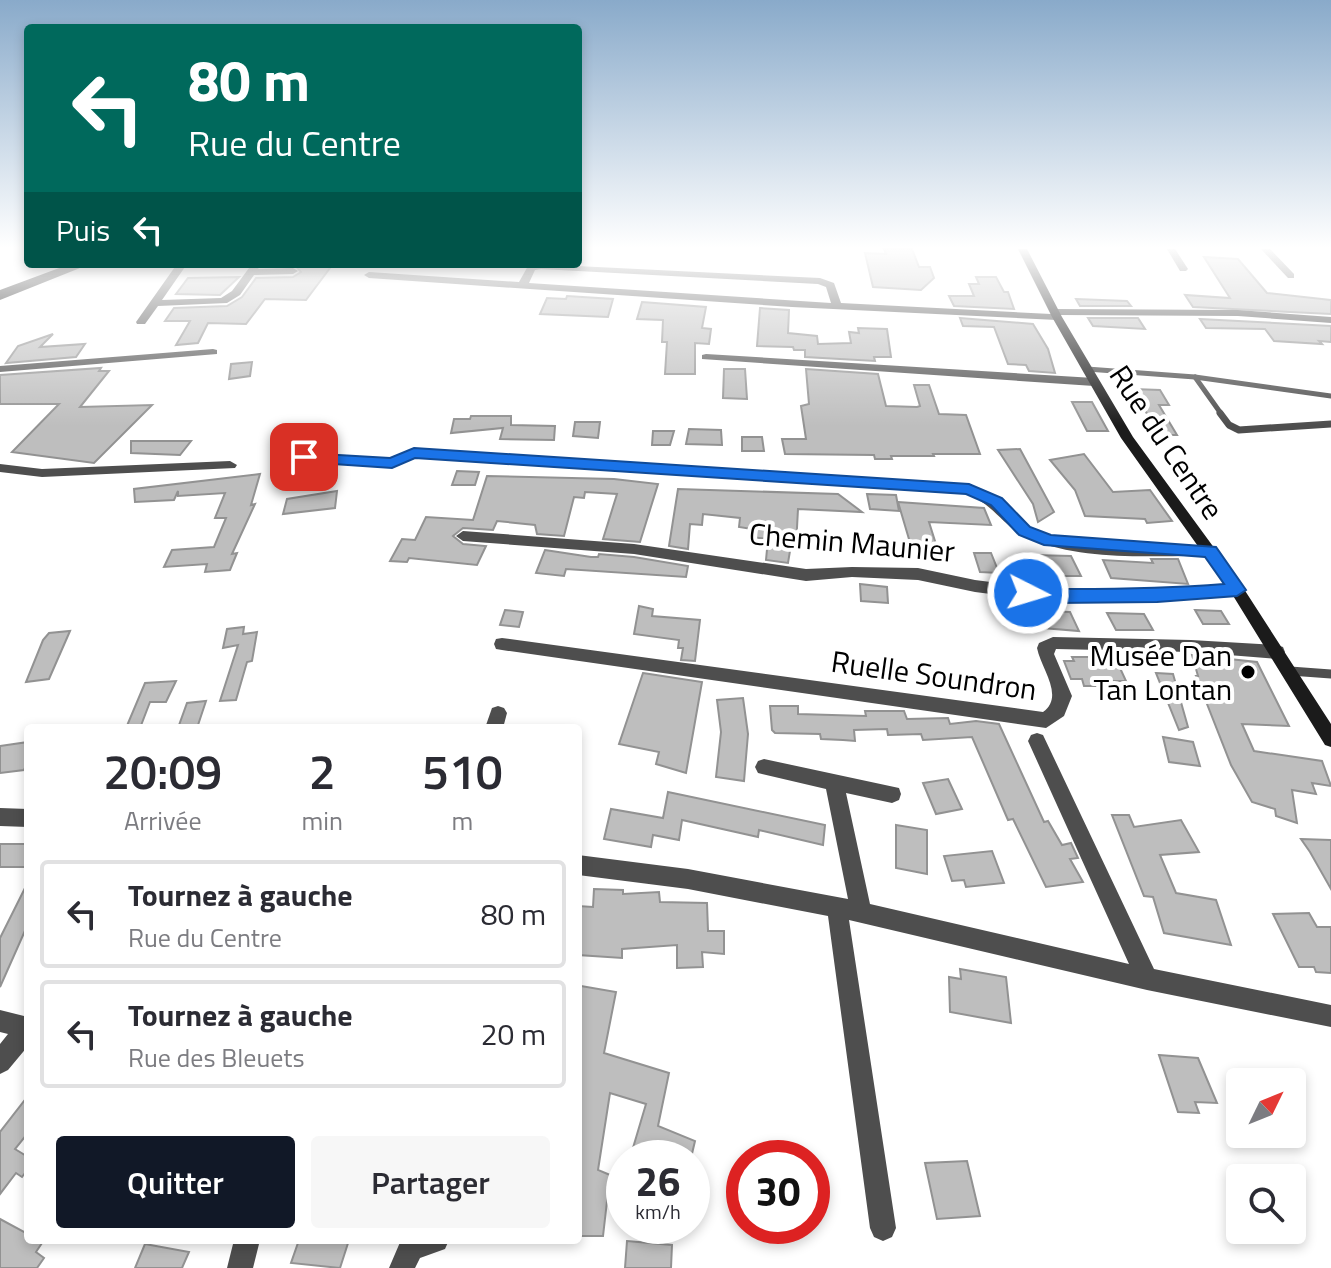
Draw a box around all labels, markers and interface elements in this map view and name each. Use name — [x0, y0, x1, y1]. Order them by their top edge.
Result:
text: 80 m — [188, 38, 310, 123]
icon: left — [56, 56, 160, 160]
text: Rue du Centre — [188, 115, 401, 170]
text: Puis — [56, 207, 110, 253]
icon: left — [126, 208, 170, 252]
street label: Rue du Centre — [1098, 356, 1236, 528]
pin — [270, 423, 338, 491]
icon: arrive — [282, 435, 326, 479]
street label: Chemin Maunier — [747, 510, 957, 574]
position arrow — [986, 551, 1070, 635]
place label: Musée Dan Tan Lontan — [1090, 632, 1232, 712]
street label: Ruelle Soundron — [828, 638, 1040, 712]
marker: Musée Dan Tan Lontan — [1239, 663, 1257, 681]
text: 20:09 — [103, 735, 222, 808]
text: 2 — [309, 735, 336, 808]
text: 510 — [422, 735, 503, 808]
text: Arrivée — [124, 801, 202, 840]
text: min — [301, 801, 343, 840]
text: m — [452, 801, 473, 840]
text: Tournez à gauche — [128, 872, 353, 918]
text: 80 m — [481, 891, 546, 937]
icon: left — [60, 892, 104, 936]
text: Rue du Centre — [128, 918, 282, 957]
text: Tournez à gauche — [128, 992, 353, 1038]
text: 20 m — [481, 1011, 546, 1057]
icon: left — [60, 1012, 104, 1056]
text: Rue des Bleuets — [128, 1038, 305, 1077]
north arrow — [1226, 1068, 1306, 1148]
map controls — [1226, 1068, 1306, 1244]
button: Quitter — [56, 1136, 295, 1228]
button: Partager — [311, 1136, 550, 1228]
speed limit sign: 30 — [726, 1140, 830, 1244]
text: 26 — [636, 1151, 680, 1212]
button: search — [1226, 1164, 1306, 1244]
text: km/h — [635, 1196, 681, 1227]

